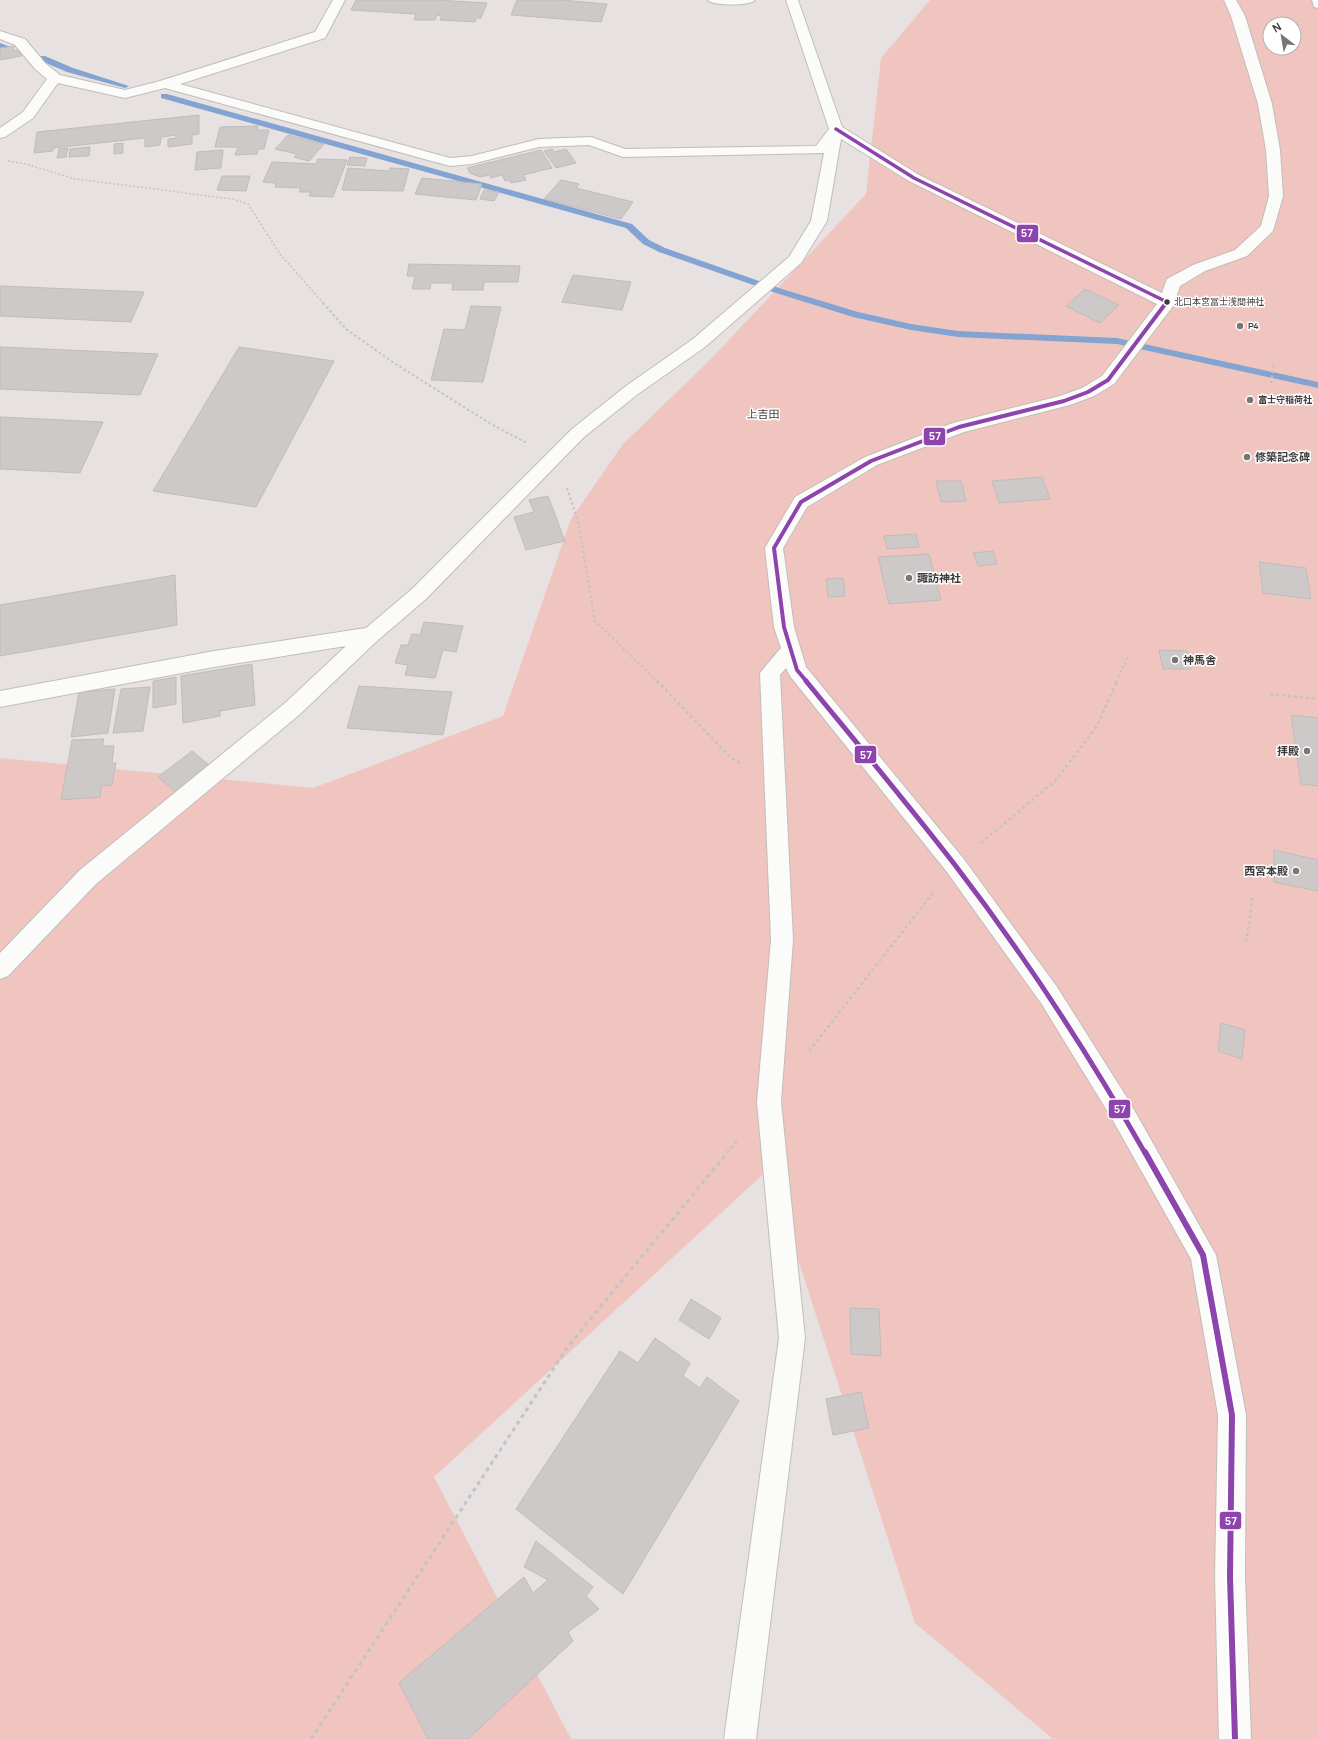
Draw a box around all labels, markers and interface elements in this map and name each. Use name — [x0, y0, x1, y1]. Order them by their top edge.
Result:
north arrow — [1262, 16, 1302, 56]
text: N — [1269, 18, 1284, 35]
line badge: 57 — [1016, 224, 1039, 243]
text: 57 — [1021, 225, 1033, 240]
place label: 北口本宮冨士浅間神社 — [1174, 295, 1264, 308]
marker: 北口本宮冨士浅間神社 — [1162, 297, 1172, 307]
place label: P4 — [1248, 319, 1259, 332]
marker: P4 — [1235, 321, 1245, 331]
place label: 富士守稲荷社 — [1258, 393, 1312, 406]
marker: 富士守稲荷社 — [1245, 395, 1255, 405]
district label: 上吉田 — [747, 406, 780, 421]
line badge: 57 — [923, 427, 946, 446]
text: 57 — [929, 428, 941, 443]
place label: 修築記念碑 — [1255, 449, 1310, 464]
marker: 修築記念碑 — [1242, 452, 1252, 462]
place label: 諏訪神社 — [917, 570, 961, 585]
marker: 諏訪神社 — [904, 573, 914, 583]
place label: 神馬舎 — [1183, 652, 1217, 667]
marker: 神馬舎 — [1170, 655, 1180, 665]
place label: 拝殿 — [1277, 743, 1299, 758]
line badge: 57 — [854, 745, 877, 764]
marker: 拝殿 — [1302, 746, 1312, 756]
text: 57 — [860, 747, 872, 762]
place label: 西宮本殿 — [1244, 863, 1288, 878]
marker: 西宮本殿 — [1291, 866, 1301, 876]
line badge: 57 — [1108, 1099, 1131, 1119]
text: 57 — [1114, 1101, 1126, 1116]
line badge: 57 — [1219, 1511, 1242, 1530]
text: 57 — [1225, 1513, 1237, 1528]

